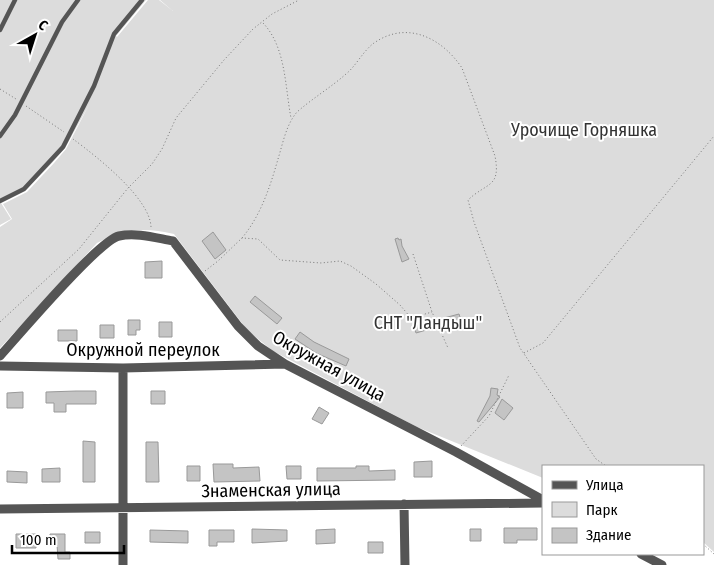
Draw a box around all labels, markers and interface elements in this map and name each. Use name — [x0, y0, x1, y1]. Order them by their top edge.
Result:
north arrow — [10, 10, 60, 60]
text: С — [35, 16, 52, 35]
park label: Урочище Горняшка — [510, 119, 657, 141]
park label: СНТ "Ландыш" — [374, 312, 482, 334]
street label: Окружная улица — [269, 326, 389, 406]
street label: Окружной переулок — [66, 339, 220, 361]
legend — [542, 465, 704, 555]
text: Улица — [585, 476, 624, 494]
street label: Знаменская улица — [201, 478, 341, 502]
text: Парк — [586, 501, 617, 519]
scale bar — [12, 522, 125, 554]
text: Здание — [586, 526, 632, 544]
text: 100 m — [20, 531, 57, 549]

